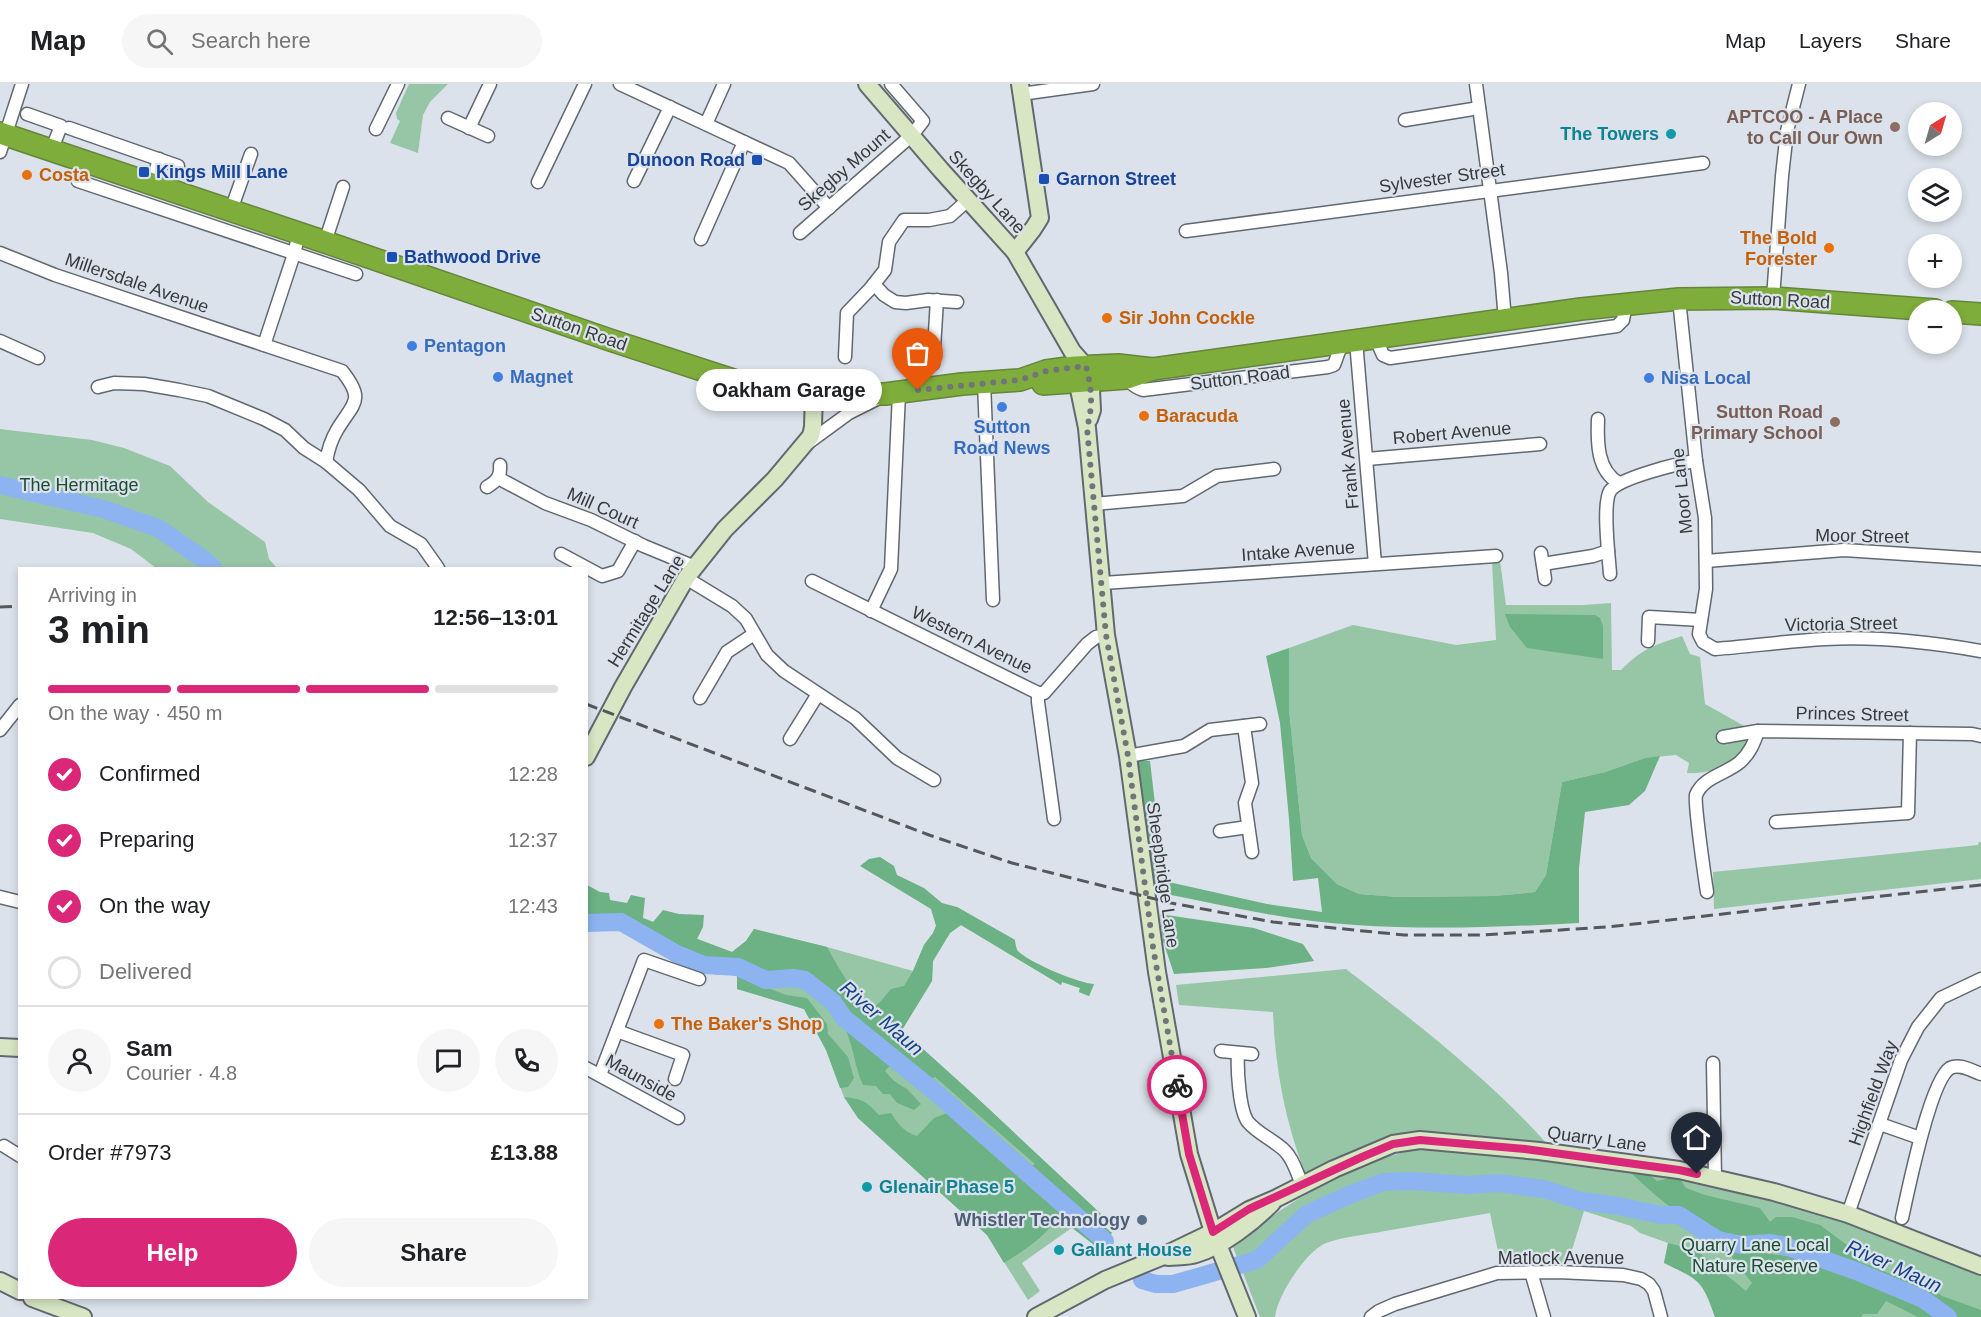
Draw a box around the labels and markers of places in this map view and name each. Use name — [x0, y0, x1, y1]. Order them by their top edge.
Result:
place label: APTCOO - A Place to Call Our Own — [1726, 107, 1883, 148]
marker: APTCOO - A Place to Call Our Own — [1888, 120, 1902, 134]
place label: The Towers — [1560, 124, 1659, 144]
marker: The Towers — [1664, 127, 1678, 141]
place label: Dunoon Road — [627, 150, 745, 170]
marker: Dunoon Road — [750, 153, 764, 167]
place label: Kings Mill Lane — [156, 162, 288, 182]
place label: Costa — [39, 165, 90, 185]
marker: Kings Mill Lane — [137, 165, 151, 179]
marker: Costa — [20, 168, 34, 182]
place label: Garnon Street — [1056, 169, 1176, 189]
marker: Garnon Street — [1037, 172, 1051, 186]
place label: The Bold Forester — [1740, 228, 1817, 269]
marker: The Bold Forester — [1822, 241, 1836, 255]
place label: Bathwood Drive — [404, 247, 541, 267]
marker: Bathwood Drive — [385, 250, 399, 264]
place label: Sir John Cockle — [1119, 308, 1255, 328]
marker: Sir John Cockle — [1100, 311, 1114, 325]
pin — [892, 328, 943, 390]
place label: Pentagon — [424, 336, 506, 356]
marker: Pentagon — [405, 339, 419, 353]
place label: Magnet — [510, 367, 573, 387]
place label: Nisa Local — [1661, 368, 1751, 388]
callout: Oakham Garage — [696, 369, 882, 411]
marker: Magnet — [491, 370, 505, 384]
marker: Nisa Local — [1642, 371, 1656, 385]
marker: Sutton Road News — [995, 400, 1009, 414]
place label: Sutton Road Primary School — [1691, 402, 1823, 443]
place label: Baracuda — [1156, 406, 1239, 426]
marker: Baracuda — [1137, 409, 1151, 423]
marker: Sutton Road Primary School — [1828, 415, 1842, 429]
place label: Sutton Road News — [953, 417, 1051, 458]
place label: The Baker's Shop — [671, 1014, 822, 1034]
marker: The Baker's Shop — [652, 1017, 666, 1031]
pin — [1671, 1112, 1722, 1174]
place label: Glenair Phase 5 — [879, 1177, 1014, 1197]
marker: Glenair Phase 5 — [860, 1180, 874, 1194]
place label: Whistler Technology — [954, 1210, 1130, 1230]
marker: Whistler Technology — [1135, 1213, 1149, 1227]
place label: Gallant House — [1071, 1240, 1192, 1260]
marker: Gallant House — [1052, 1243, 1066, 1257]

